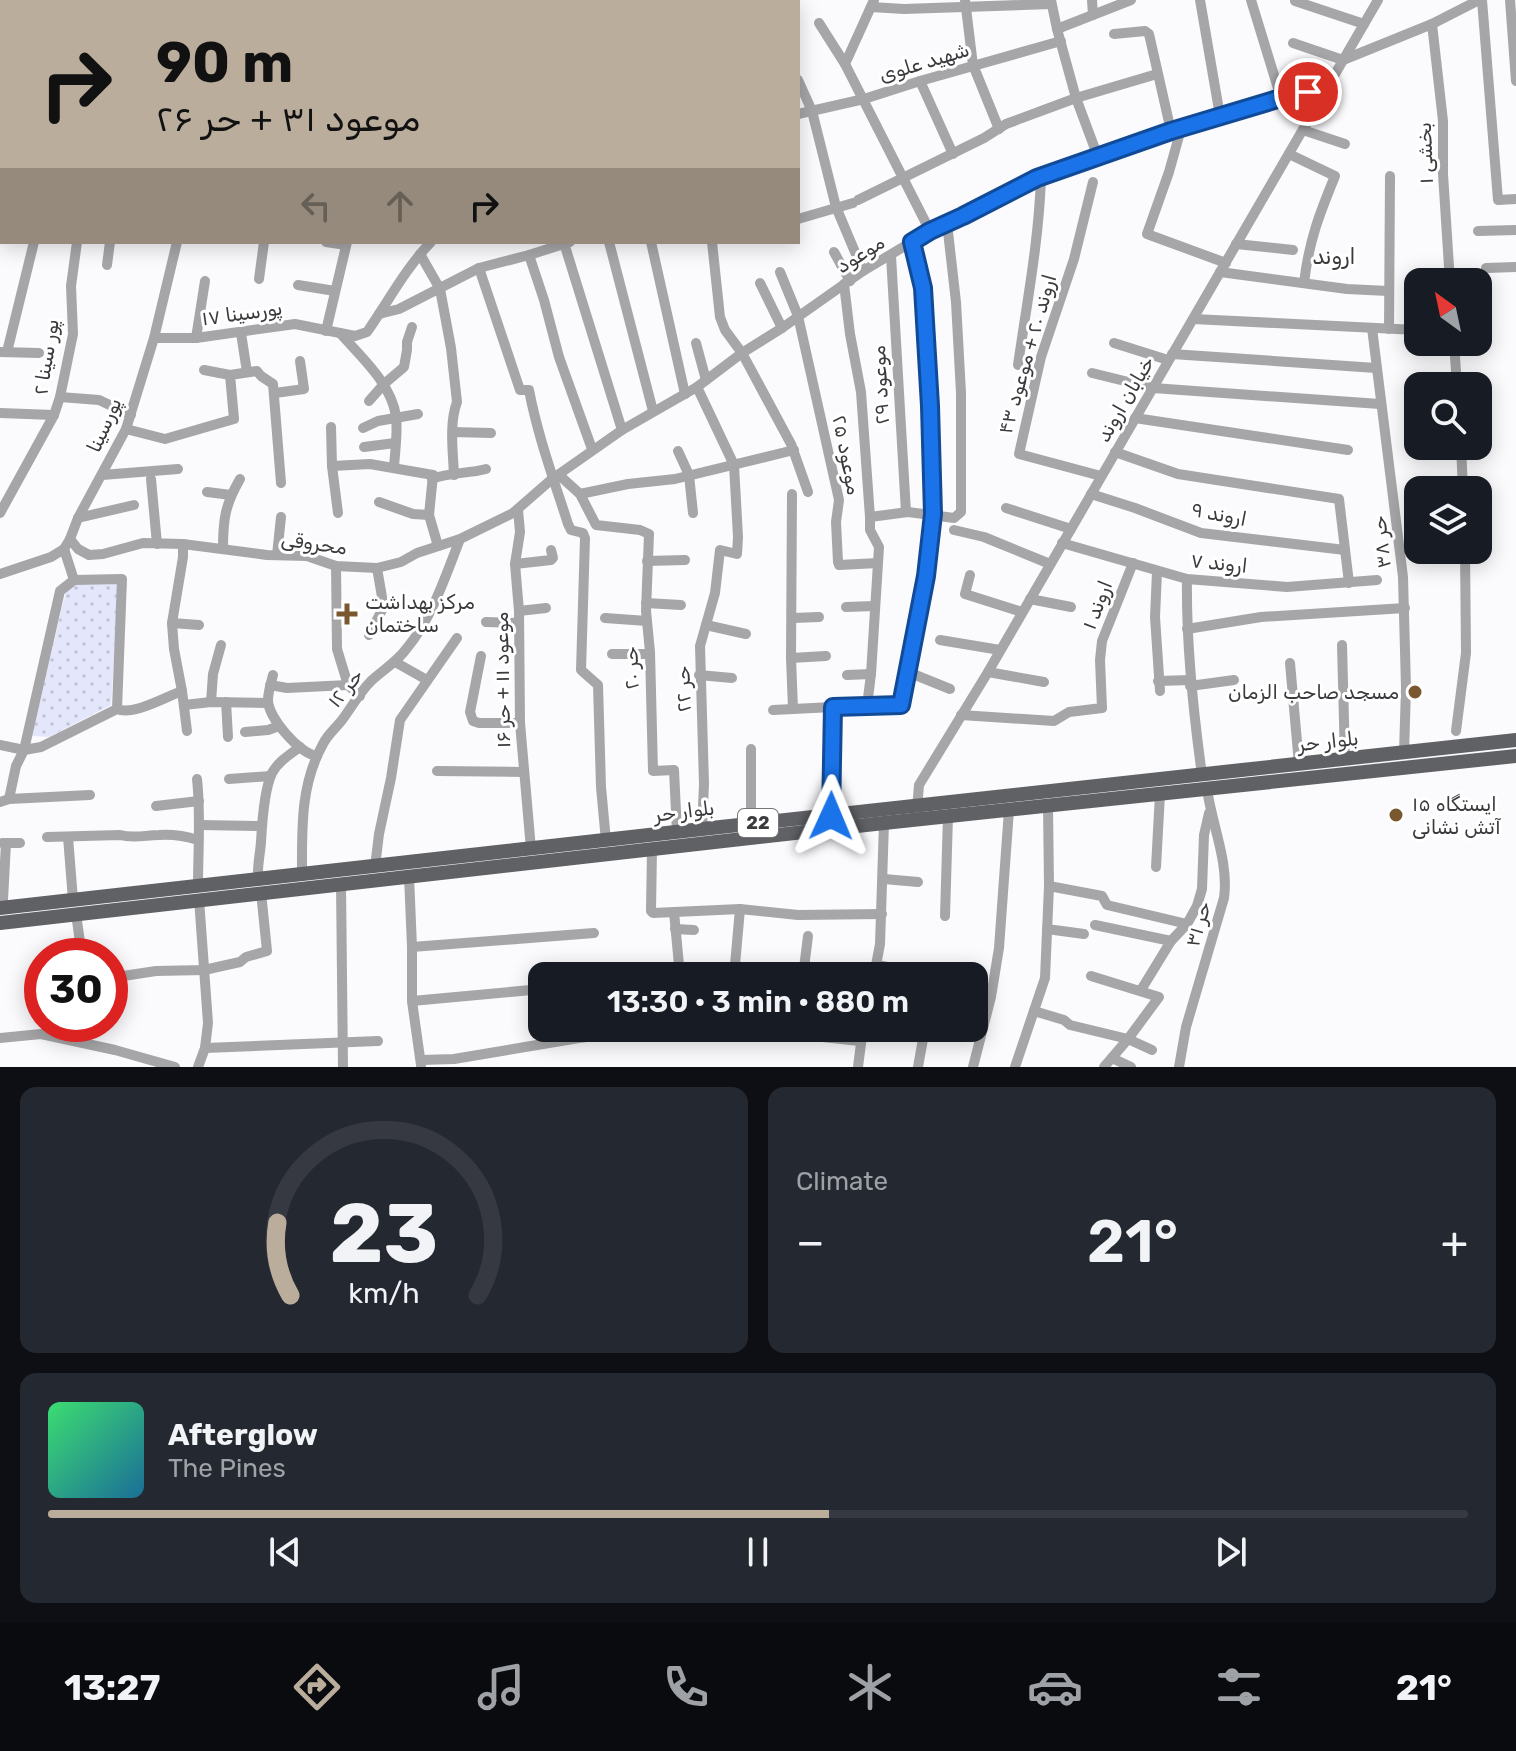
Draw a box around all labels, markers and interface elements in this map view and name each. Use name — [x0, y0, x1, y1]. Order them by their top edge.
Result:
text: 90 m — [156, 30, 293, 96]
icon: right — [24, 32, 128, 136]
street label: شهید علوی — [876, 37, 972, 87]
pin — [1274, 58, 1342, 126]
icon: arrive — [1286, 70, 1330, 114]
text: موعود ۳۱ + حر ۲۶ — [156, 97, 420, 140]
street label: بخشی ۱ — [1412, 122, 1438, 184]
icon: left — [294, 184, 338, 228]
icon: ahead — [378, 184, 422, 228]
icon: right — [462, 184, 506, 228]
street label: موعود — [831, 230, 889, 278]
district label: اروند — [1312, 243, 1356, 270]
north arrow — [1404, 268, 1492, 356]
map controls — [1404, 268, 1492, 564]
street label: اروند ۲۰ + موعود ۴۳ — [993, 271, 1061, 437]
street label: پورسینا ۱۷ — [200, 295, 284, 333]
street label: پور سینا ۲ — [28, 317, 66, 397]
street label: موعود ۲۹ — [866, 345, 894, 425]
street label: خیابان اروند — [1091, 352, 1159, 446]
button: search — [1404, 372, 1492, 460]
street label: پورسینا — [81, 394, 128, 457]
street label: موعود ۲۵ — [828, 413, 866, 497]
button: layers — [1404, 476, 1492, 564]
street label: اروند ۹ — [1189, 497, 1249, 531]
street label: حر ۳۸ — [1366, 515, 1396, 569]
street label: محروقی — [279, 526, 349, 560]
street label: اروند ۷ — [1189, 548, 1249, 578]
street label: اروند ۱ — [1077, 577, 1117, 633]
place label: مرکز بهداشت ساختمان — [365, 590, 475, 637]
marker: مرکز بهداشت ساختمان — [336, 603, 358, 625]
street label: موعود ۱۱ + حر ۱۶ — [489, 612, 515, 748]
street label: حر ۲۰ — [619, 646, 643, 690]
street label: حر ۱۲ — [322, 664, 368, 712]
street label: حر ۲۲ — [670, 665, 696, 713]
place label: مسجد صاحب الزمان — [1228, 680, 1399, 704]
marker: مسجد صاحب الزمان — [1406, 683, 1424, 701]
street label: بلوار حر — [1295, 726, 1360, 756]
position arrow — [789, 774, 873, 858]
place label: ایستگاه ۱۵ آتش نشانی — [1412, 792, 1501, 839]
street label: بلوار حر — [651, 795, 716, 827]
marker: ایستگاه ۱۵ آتش نشانی — [1387, 806, 1405, 824]
road number: 22 — [738, 809, 778, 837]
street label: حر ۳۱ — [1180, 898, 1216, 949]
speed limit sign: 30 — [24, 938, 128, 1042]
text: 13:30 · 3 min · 880 m — [607, 984, 909, 1020]
text: Climate — [796, 1166, 888, 1197]
text: 23 — [330, 1184, 438, 1283]
text: 21° — [1087, 1206, 1178, 1277]
text: − — [796, 1216, 825, 1268]
text: + — [1441, 1216, 1468, 1268]
text: km/h — [348, 1276, 420, 1310]
text: Afterglow — [168, 1417, 318, 1453]
text: The Pines — [168, 1453, 286, 1484]
icon: previous — [263, 1530, 307, 1574]
icon: pause — [736, 1530, 780, 1574]
icon: next — [1209, 1530, 1253, 1574]
icon: directions — [289, 1659, 345, 1715]
icon: music — [473, 1659, 529, 1715]
icon: phone — [658, 1659, 714, 1715]
icon: climate — [842, 1659, 898, 1715]
icon: car — [1027, 1659, 1083, 1715]
icon: filters — [1211, 1659, 1267, 1715]
text: 13:27 — [64, 1666, 160, 1709]
text: 21° — [1396, 1666, 1452, 1709]

